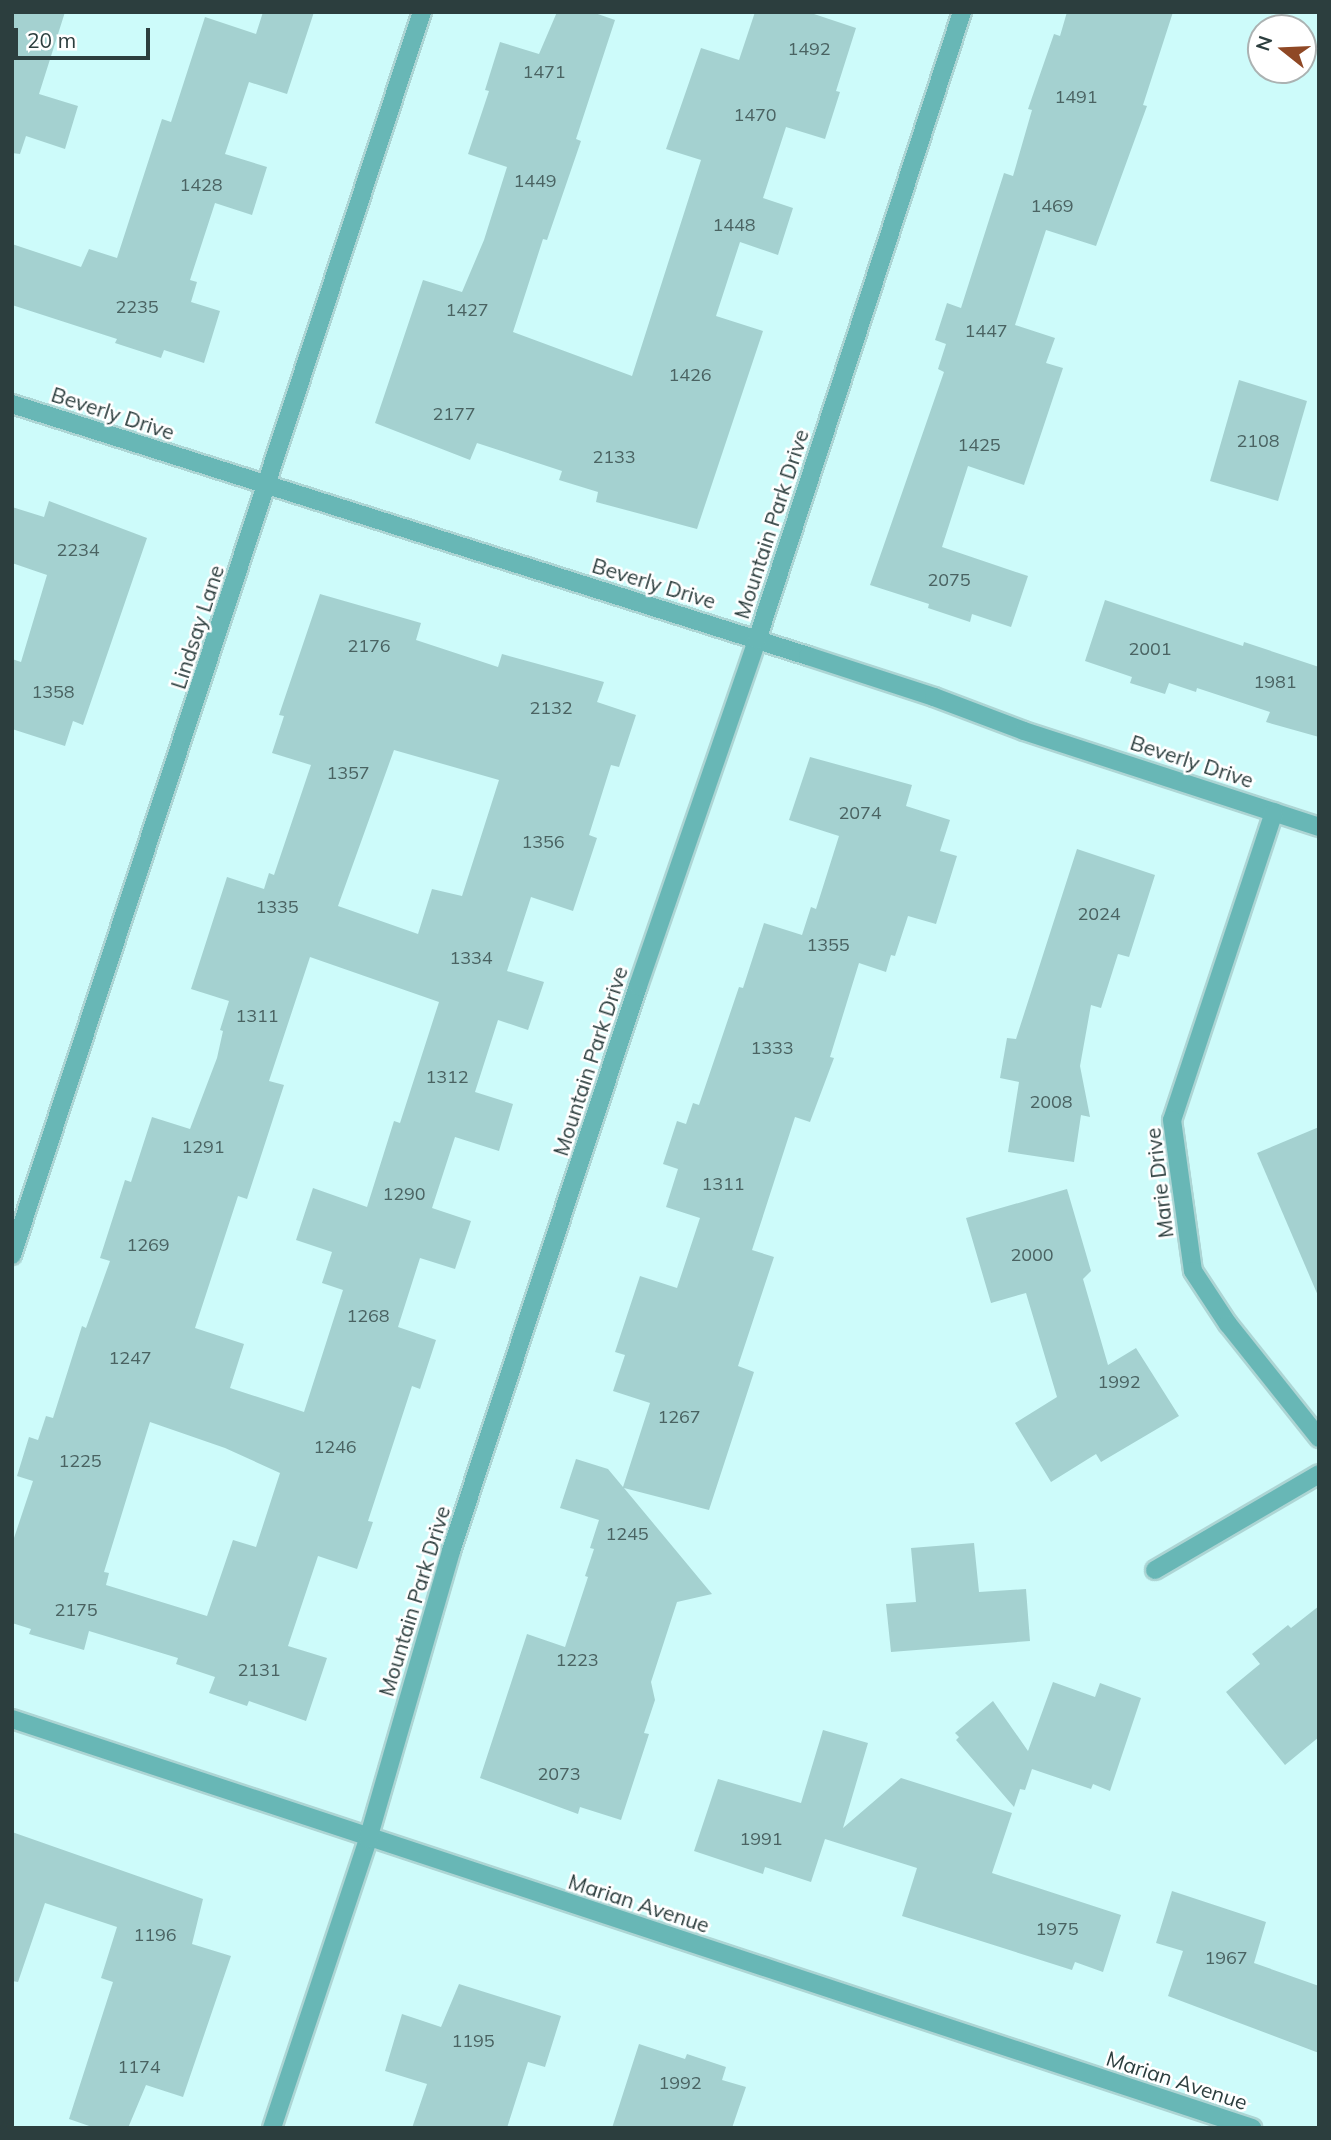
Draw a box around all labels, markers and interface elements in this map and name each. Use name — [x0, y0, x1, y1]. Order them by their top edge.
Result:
scale bar — [18, 14, 154, 58]
north arrow — [1247, 14, 1317, 84]
text: 20 m — [27, 27, 76, 53]
text: N — [1250, 33, 1278, 54]
house number: 1492 — [787, 38, 831, 60]
house number: 1471 — [522, 61, 566, 83]
house number: 1491 — [1054, 86, 1098, 108]
house number: 1470 — [733, 104, 777, 126]
house number: 1449 — [513, 170, 557, 192]
house number: 1428 — [179, 174, 223, 196]
house number: 1469 — [1030, 195, 1074, 217]
house number: 1448 — [712, 214, 756, 236]
house number: 2235 — [115, 296, 159, 318]
house number: 1427 — [445, 299, 489, 321]
house number: 1447 — [964, 320, 1008, 342]
house number: 1426 — [668, 364, 712, 386]
street label: Beverly Drive — [48, 381, 178, 445]
house number: 2177 — [432, 403, 476, 425]
street label: Mountain Park Drive — [728, 426, 814, 622]
house number: 2108 — [1236, 430, 1280, 452]
house number: 1425 — [957, 434, 1001, 456]
house number: 2133 — [592, 446, 636, 468]
house number: 2234 — [56, 539, 100, 561]
street label: Beverly Drive — [589, 552, 719, 614]
street label: Lindsay Lane — [165, 562, 229, 692]
house number: 2075 — [927, 569, 971, 591]
house number: 2176 — [347, 635, 391, 657]
house number: 2001 — [1128, 638, 1172, 660]
house number: 1981 — [1253, 671, 1297, 693]
house number: 1358 — [31, 681, 75, 703]
house number: 2132 — [529, 697, 573, 719]
street label: Beverly Drive — [1127, 729, 1257, 793]
house number: 1357 — [326, 762, 370, 784]
house number: 2074 — [838, 802, 882, 824]
house number: 1356 — [521, 831, 565, 853]
house number: 1335 — [255, 896, 299, 918]
house number: 2024 — [1077, 903, 1121, 925]
house number: 1355 — [806, 934, 850, 956]
house number: 1334 — [449, 947, 493, 969]
street label: Mountain Park Drive — [547, 963, 633, 1159]
house number: 1311 — [235, 1005, 279, 1027]
house number: 1333 — [750, 1037, 794, 1059]
house number: 1312 — [425, 1066, 469, 1088]
house number: 2008 — [1029, 1091, 1073, 1113]
street label: Marie Drive — [1140, 1126, 1178, 1240]
house number: 1291 — [181, 1136, 225, 1158]
house number: 1311 — [701, 1173, 745, 1195]
house number: 1290 — [382, 1183, 426, 1205]
house number: 1269 — [126, 1234, 170, 1256]
house number: 2000 — [1010, 1244, 1054, 1266]
house number: 1268 — [346, 1305, 390, 1327]
house number: 1247 — [108, 1347, 152, 1369]
house number: 1992 — [1097, 1371, 1141, 1393]
house number: 1267 — [657, 1406, 701, 1428]
house number: 1246 — [313, 1436, 357, 1458]
house number: 1225 — [58, 1450, 102, 1472]
street label: Mountain Park Drive — [373, 1503, 455, 1699]
house number: 1245 — [605, 1523, 649, 1545]
house number: 2175 — [54, 1599, 98, 1621]
house number: 1223 — [555, 1649, 599, 1671]
house number: 2131 — [237, 1659, 281, 1681]
house number: 2073 — [537, 1763, 581, 1785]
house number: 1991 — [739, 1828, 783, 1850]
street label: Marian Avenue — [565, 1868, 713, 1938]
house number: 1975 — [1035, 1918, 1079, 1940]
house number: 1196 — [133, 1924, 177, 1946]
house number: 1967 — [1204, 1947, 1248, 1969]
house number: 1195 — [451, 2030, 495, 2052]
street label: Marian Avenue — [1103, 2045, 1251, 2115]
house number: 1174 — [117, 2056, 161, 2078]
house number: 1992 — [658, 2072, 702, 2094]

